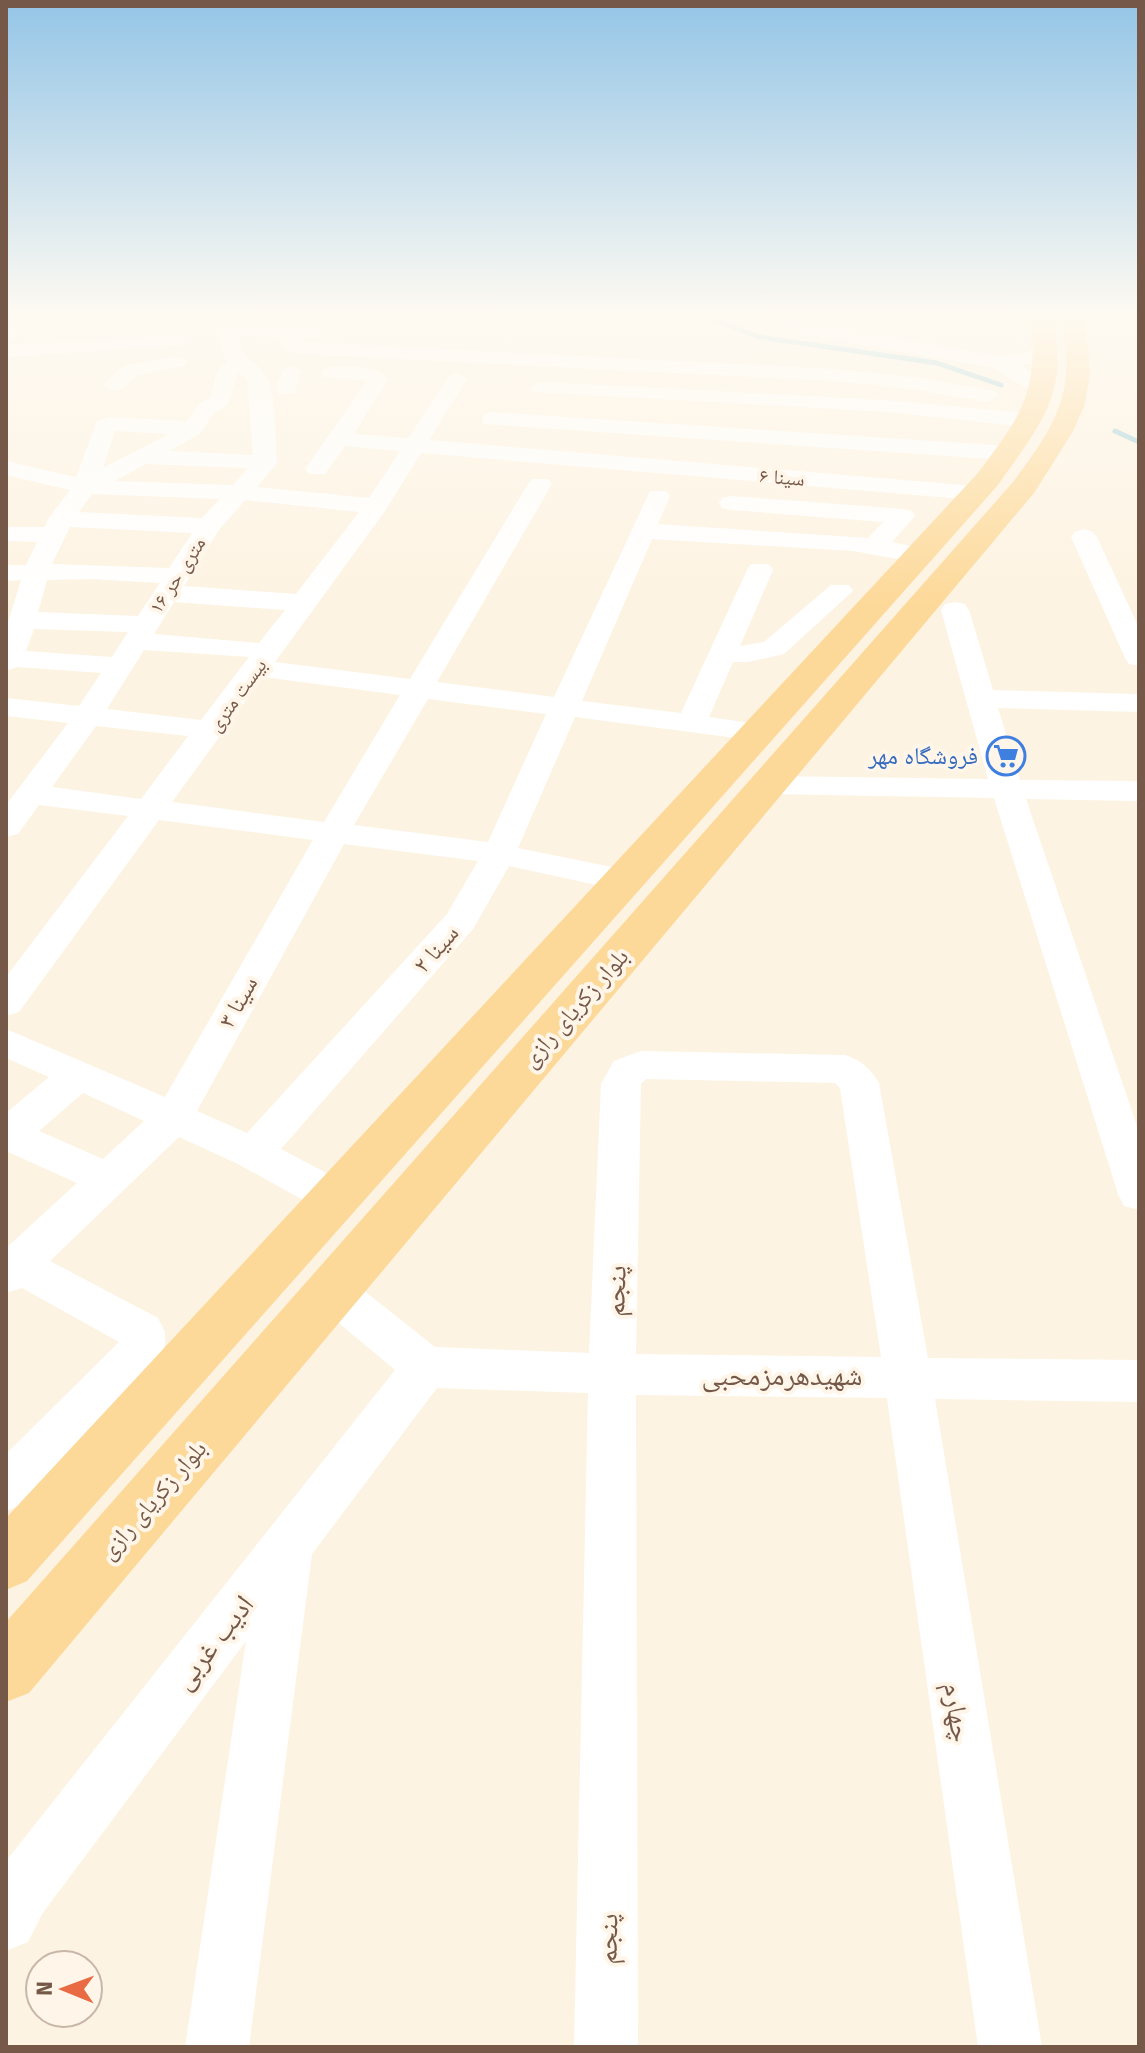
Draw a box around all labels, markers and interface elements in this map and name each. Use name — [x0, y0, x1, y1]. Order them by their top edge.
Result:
street label: سینا ۶ — [758, 463, 806, 491]
street label: ۱۶ متری حر — [143, 532, 211, 618]
street label: بیست متری — [202, 654, 272, 736]
supermarket icon: فروشگاه مهر — [985, 735, 1027, 777]
place label: فروشگاه مهر — [867, 742, 978, 770]
street label: سینا ۲ — [408, 919, 464, 979]
street label: بلوار زکریای رازی — [516, 943, 634, 1073]
street label: سینا ۳ — [213, 971, 263, 1033]
street label: پنجم — [598, 1265, 635, 1317]
street label: شهیدهرمزمحبی — [702, 1359, 862, 1393]
street label: بلوار زکریای رازی — [94, 1435, 212, 1565]
street label: ادیب غربی — [166, 1589, 261, 1697]
street label: چهارم — [935, 1680, 979, 1745]
street label: پنجم — [591, 1913, 626, 1965]
north arrow — [24, 1949, 104, 2029]
text: N — [31, 1981, 58, 1996]

